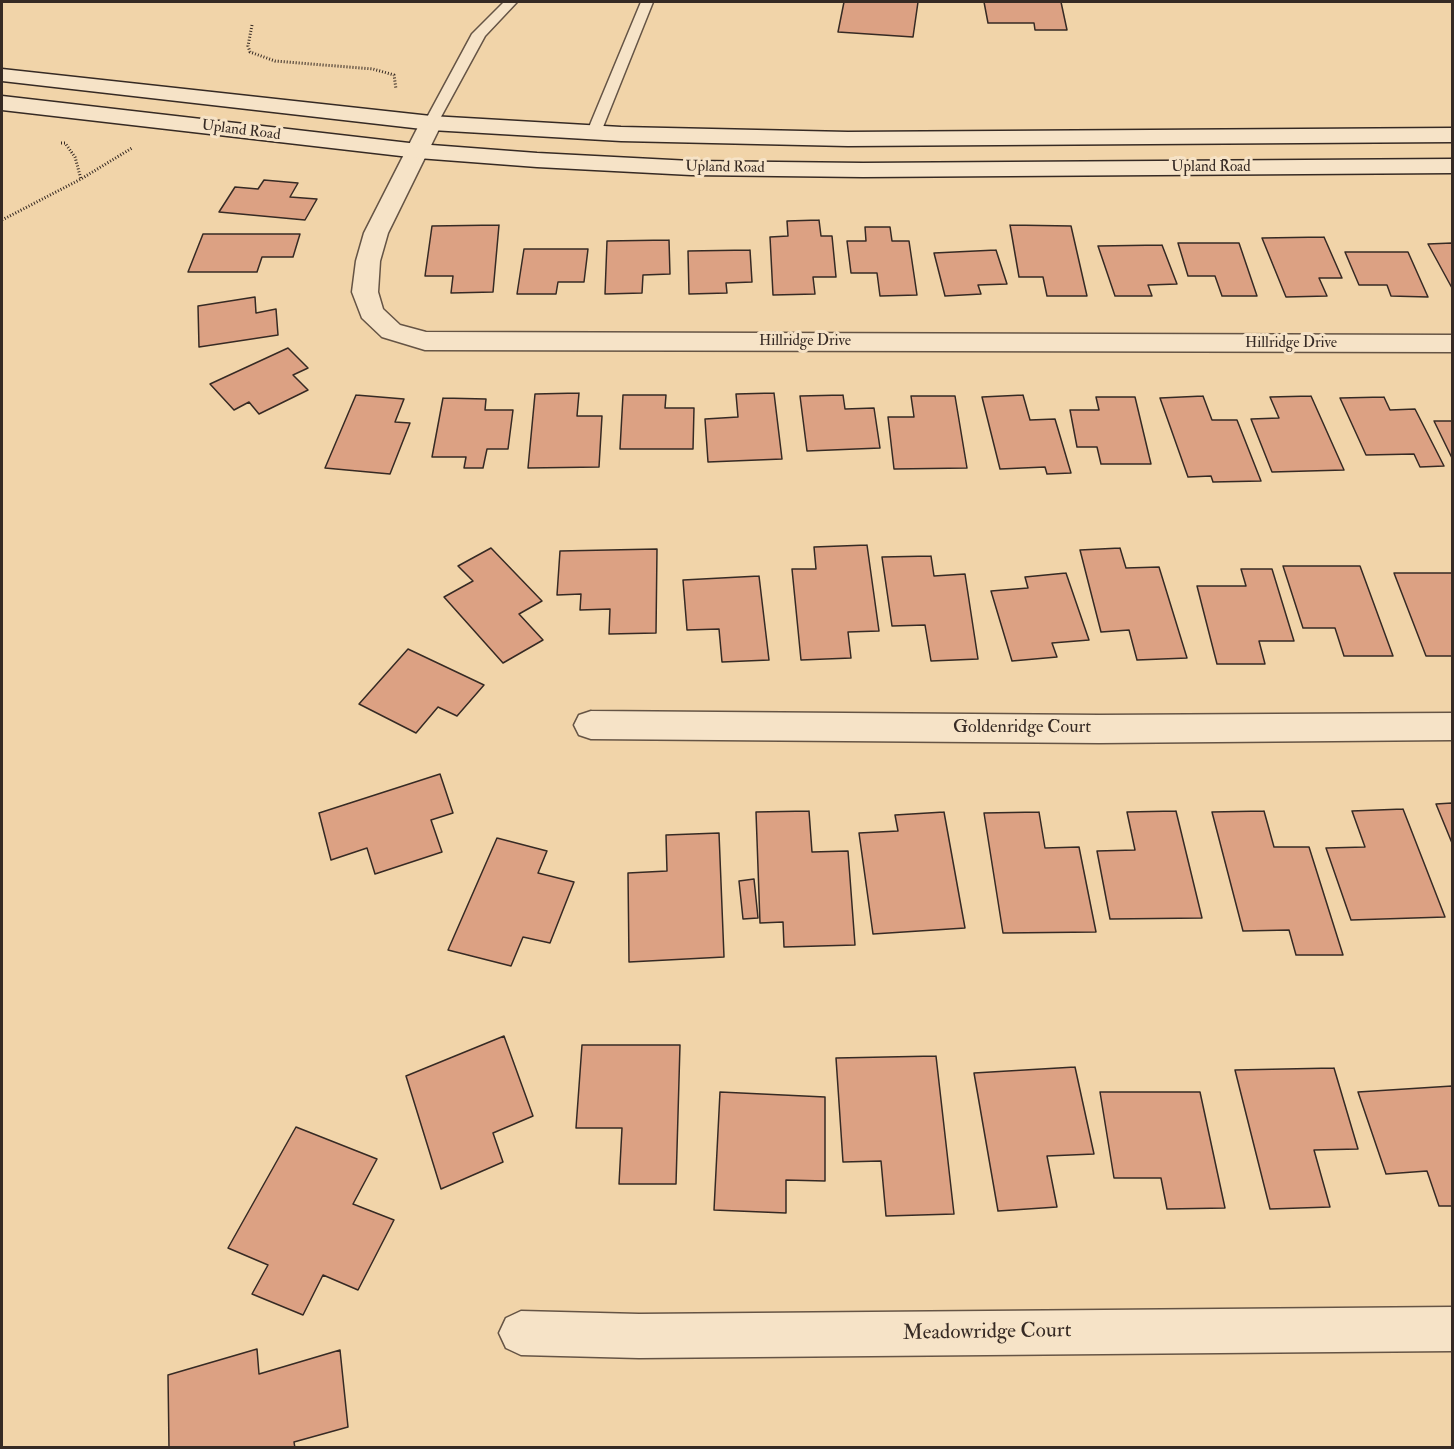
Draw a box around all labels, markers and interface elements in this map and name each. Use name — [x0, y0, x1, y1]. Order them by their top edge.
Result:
street label: Upland Road — [201, 117, 281, 145]
street label: Upland Road — [685, 158, 765, 178]
street label: Upland Road — [1171, 159, 1251, 177]
street label: Hillridge Drive — [759, 333, 851, 351]
street label: Hillridge Drive — [1245, 335, 1337, 353]
street label: Goldenridge Court — [953, 717, 1091, 739]
street label: Meadowridge Court — [902, 1319, 1072, 1347]

